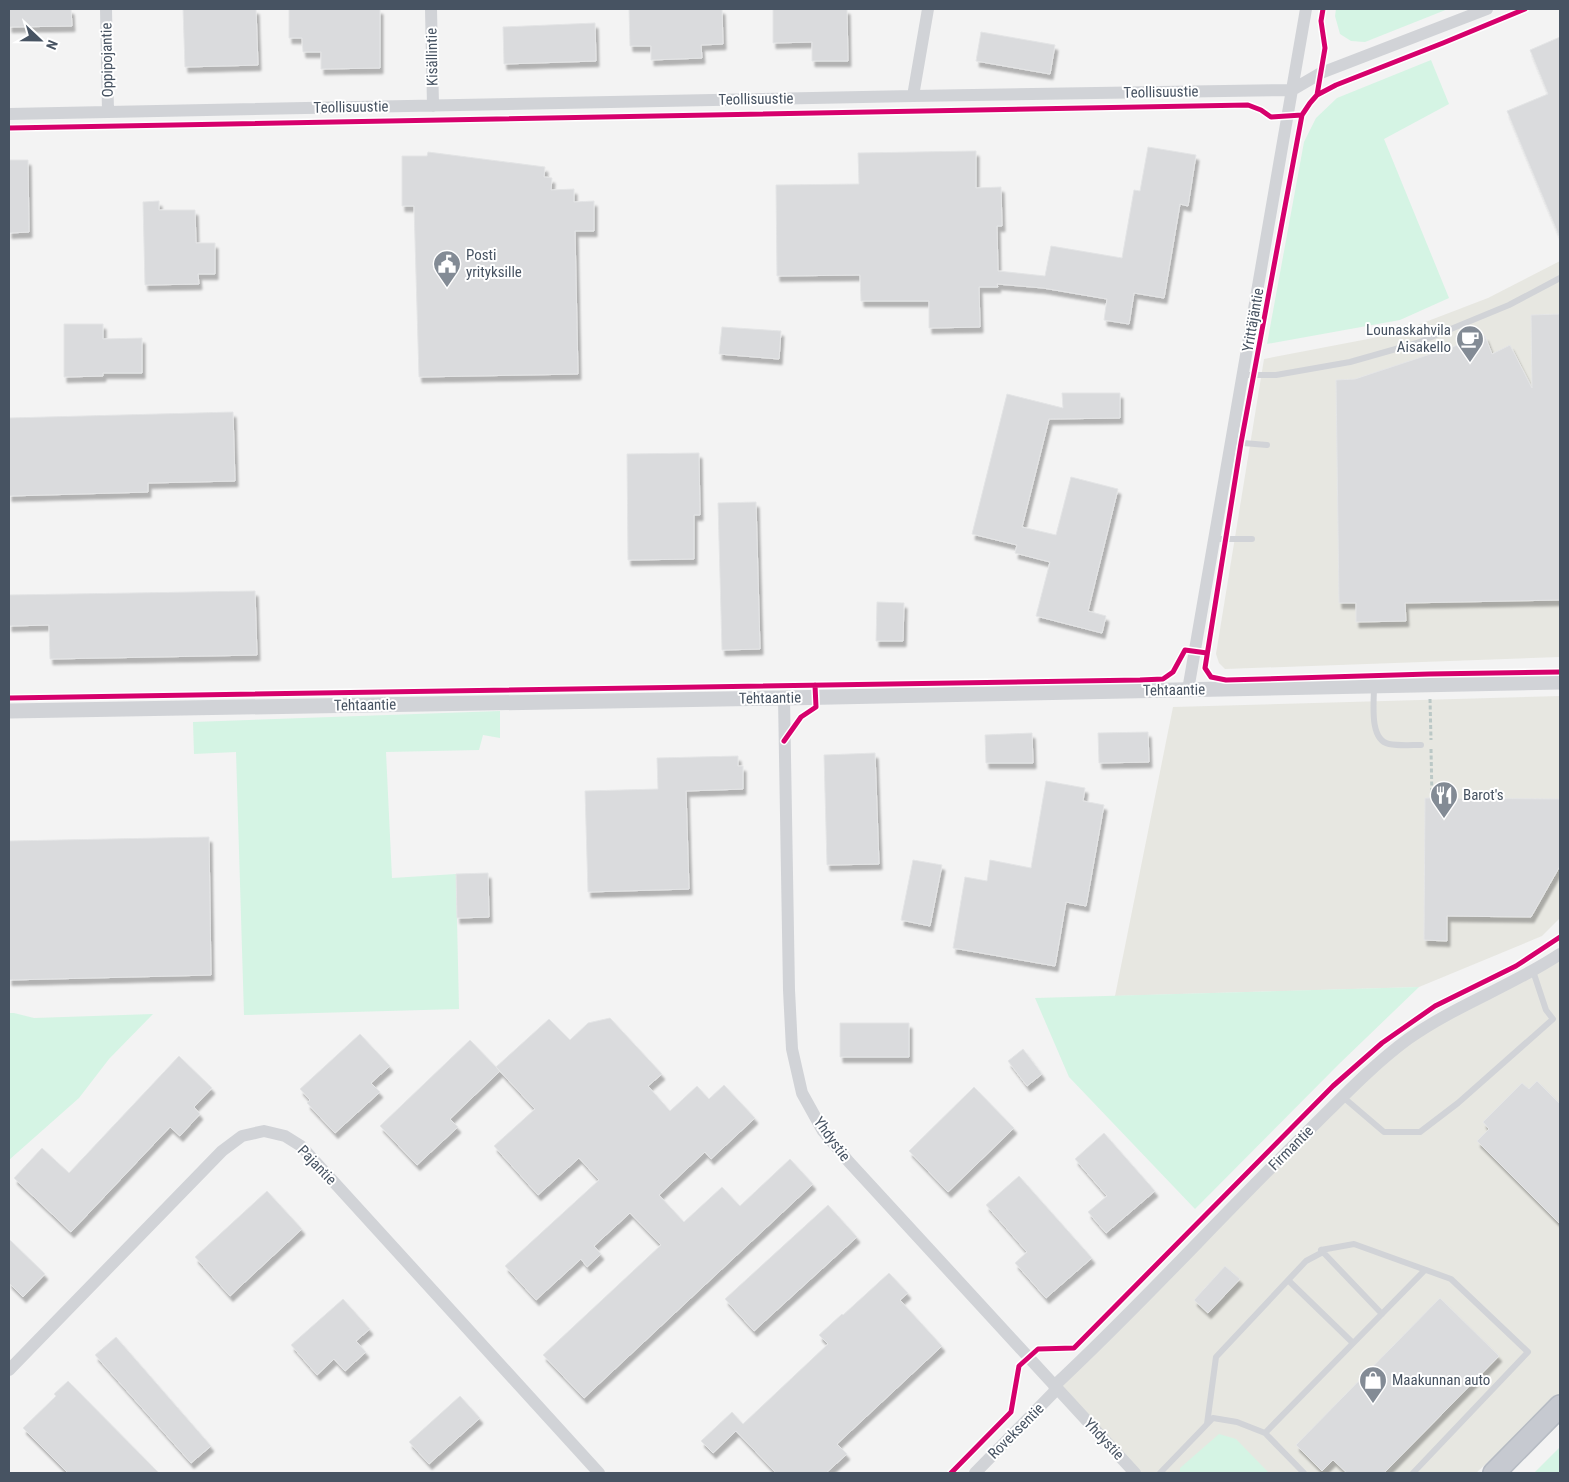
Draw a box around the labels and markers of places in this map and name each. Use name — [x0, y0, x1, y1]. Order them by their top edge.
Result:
place label: Posti yrityksille — [466, 246, 522, 281]
public building icon: Posti yrityksille — [432, 249, 462, 288]
place label: Lounaskahvila Aisakello — [1366, 321, 1451, 356]
cafe icon: Lounaskahvila Aisakello — [1455, 324, 1485, 363]
restaurant icon: Barot's — [1429, 780, 1459, 819]
place label: Barot's — [1463, 786, 1504, 804]
shop icon: Maakunnan auto — [1358, 1365, 1388, 1404]
place label: Maakunnan auto — [1392, 1371, 1490, 1389]

